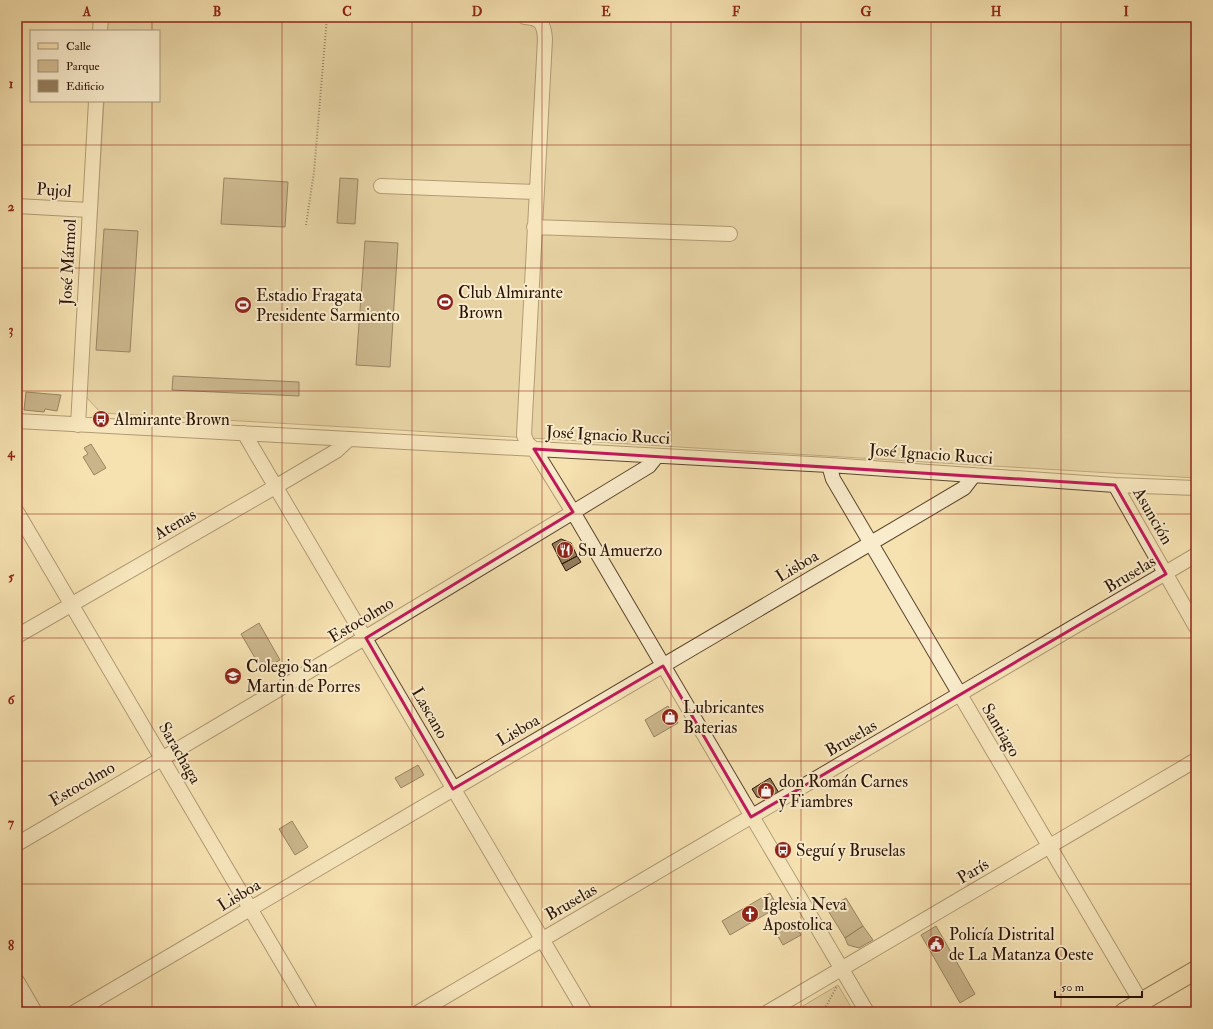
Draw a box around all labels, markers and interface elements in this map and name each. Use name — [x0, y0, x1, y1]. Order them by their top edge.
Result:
text: A — [82, 4, 92, 20]
text: B — [213, 4, 221, 20]
text: C — [342, 4, 352, 20]
text: D — [472, 4, 483, 20]
text: E — [601, 4, 611, 20]
text: F — [732, 4, 741, 20]
text: G — [861, 4, 872, 20]
text: H — [991, 4, 1002, 20]
text: I — [1123, 4, 1129, 20]
legend — [30, 30, 160, 102]
text: Calle — [66, 39, 91, 54]
text: Parque — [66, 59, 100, 74]
text: 1 — [9, 76, 14, 92]
text: Edificio — [66, 79, 104, 94]
street label: Pujol — [36, 178, 73, 202]
text: 2 — [8, 199, 15, 215]
street label: José Mármol — [55, 218, 82, 307]
place label: Club Almirante Brown — [458, 282, 563, 323]
place label: Estadio Fragata Presidente Sarmiento — [256, 285, 400, 326]
sports icon: Club Almirante Brown — [435, 292, 455, 312]
sports icon: Estadio Fragata Presidente Sarmiento — [233, 295, 253, 315]
text: 3 — [9, 322, 14, 338]
bus stop icon: Almirante Brown — [91, 409, 111, 429]
place label: Almirante Brown — [113, 409, 230, 430]
street label: José Ignacio Rucci — [544, 421, 671, 450]
street label: José Ignacio Rucci — [867, 439, 994, 470]
text: 4 — [6, 445, 15, 461]
street label: Asunción — [1128, 483, 1178, 548]
street label: Atenas — [149, 504, 200, 545]
restaurant icon: Su Amuerzo — [555, 540, 575, 560]
place label: Su Amuerzo — [578, 540, 662, 561]
street label: Lisboa — [772, 545, 823, 587]
street label: Bruselas — [1100, 550, 1160, 597]
text: 5 — [8, 569, 14, 585]
street label: Estocolmo — [325, 592, 397, 648]
place label: Colegio San Martin de Porres — [246, 656, 360, 697]
school or university icon: Colegio San Martin de Porres — [223, 666, 243, 686]
street label: Lascano — [407, 684, 453, 742]
text: 6 — [8, 692, 16, 708]
place label: Lubricantes Baterias — [683, 697, 764, 738]
street label: Santiago — [977, 699, 1025, 761]
shop icon: Lubricantes Baterias — [660, 707, 680, 727]
street label: Lisboa — [493, 709, 544, 751]
street label: Bruselas — [821, 715, 881, 761]
street label: Sarachaga — [154, 718, 207, 789]
street label: Estocolmo — [45, 757, 119, 811]
place label: don Román Carnes y Fiambres — [779, 771, 908, 813]
shop icon: don Román Carnes y Fiambres — [756, 781, 776, 801]
text: 7 — [8, 815, 15, 831]
bus stop icon: Seguí y Bruselas — [773, 840, 793, 860]
place label: Seguí y Bruselas — [796, 840, 905, 862]
street label: París — [953, 853, 993, 889]
street label: Lisboa — [214, 874, 265, 916]
street label: Bruselas — [541, 879, 601, 925]
place label: Iglesia Neva Apostolica — [762, 894, 848, 936]
church icon: Iglesia Neva Apostolica — [740, 904, 760, 924]
place label: Policía Distrital de La Matanza Oeste — [949, 924, 1094, 965]
public building icon: Policía Distrital de La Matanza Oeste — [926, 934, 946, 954]
text: 8 — [8, 938, 14, 954]
scale bar — [1055, 973, 1142, 999]
text: 50 m — [1061, 980, 1085, 995]

